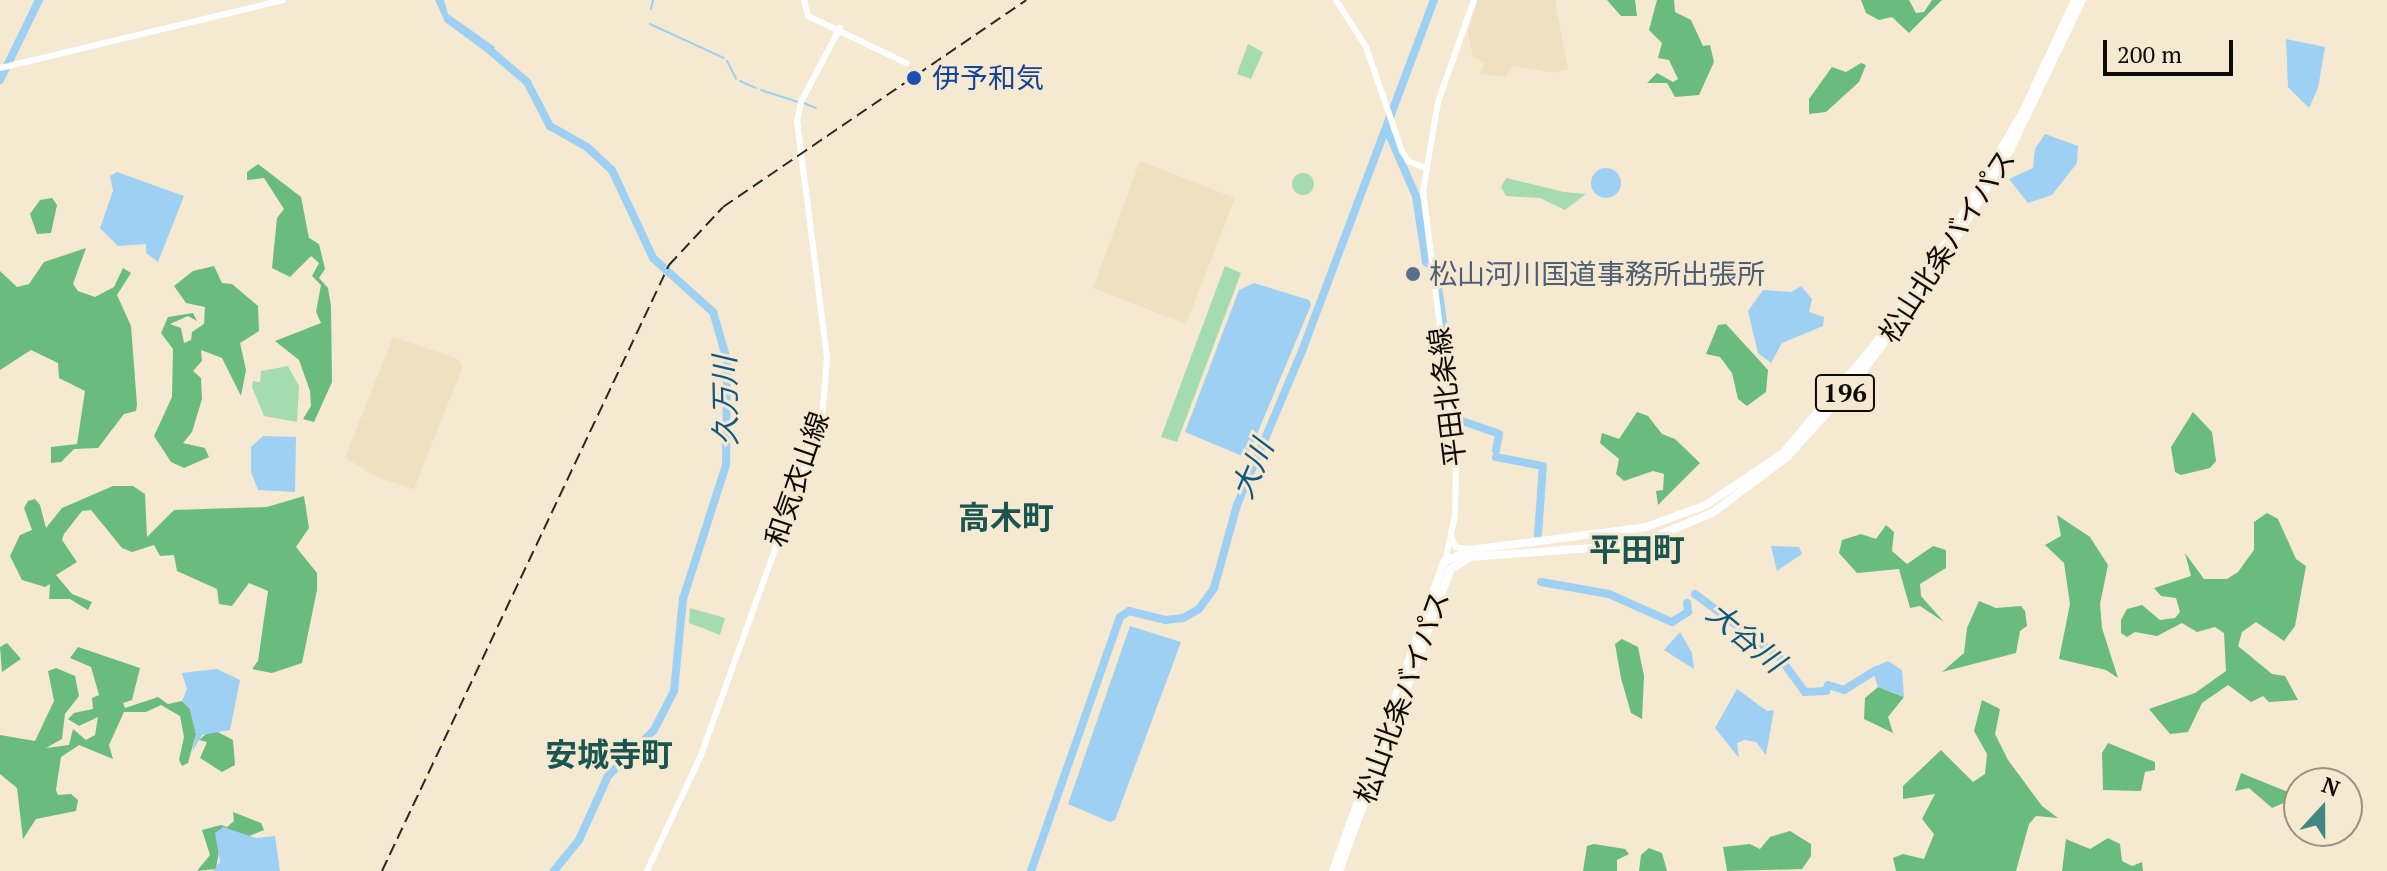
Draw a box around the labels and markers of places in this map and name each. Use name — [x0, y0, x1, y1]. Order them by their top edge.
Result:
place label: 伊予和気 — [932, 61, 1044, 95]
marker: 伊予和気 — [903, 67, 925, 89]
place label: 松山河川国道事務所出張所 — [1429, 257, 1765, 291]
marker: 松山河川国道事務所出張所 — [1404, 265, 1422, 283]

